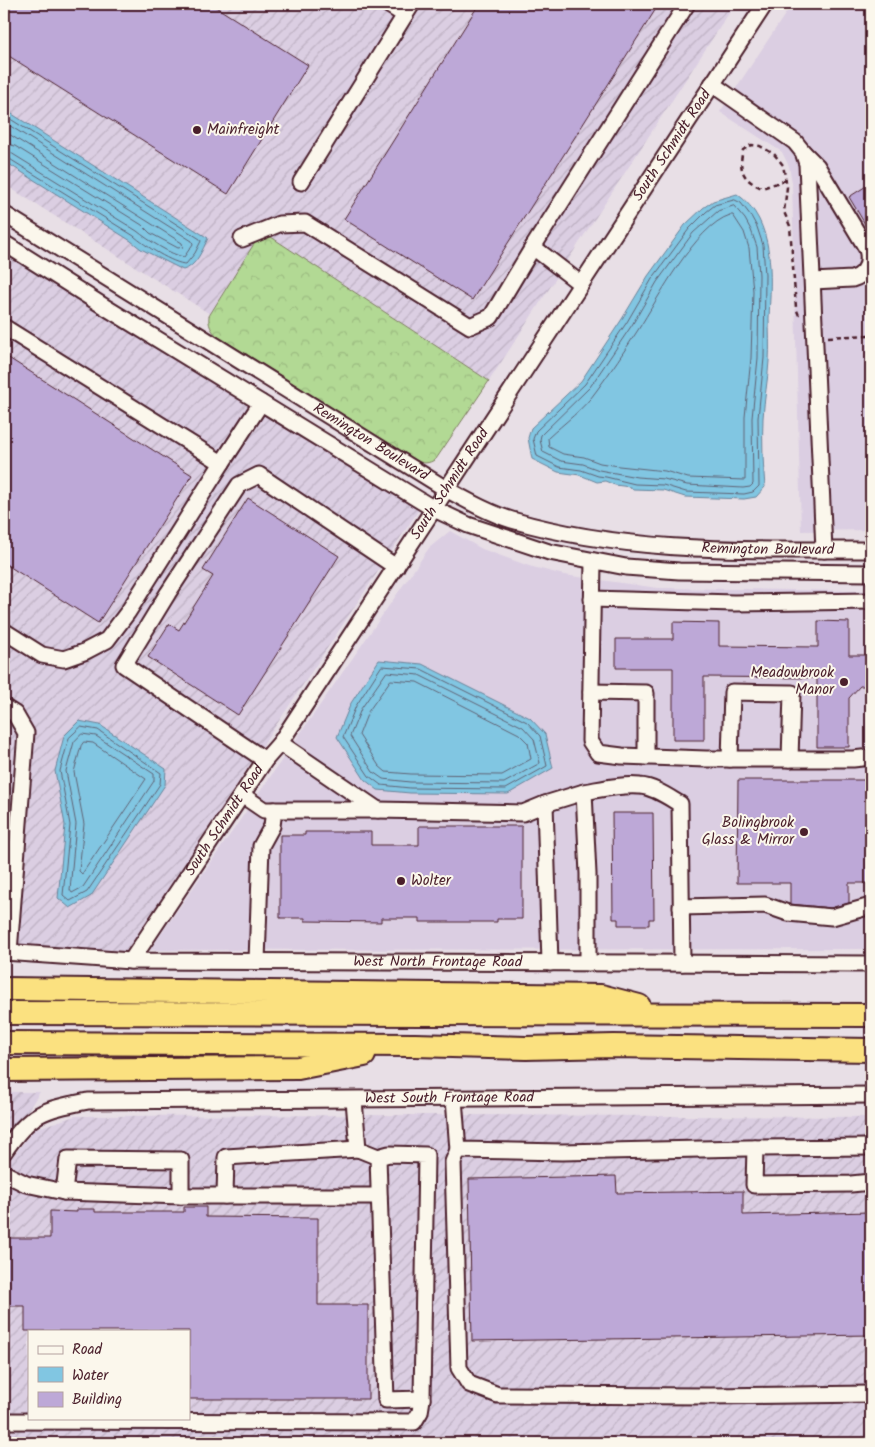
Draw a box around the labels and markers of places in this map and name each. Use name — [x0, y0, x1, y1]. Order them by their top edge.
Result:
place label: Mainfreight — [207, 118, 280, 142]
marker: Mainfreight — [191, 124, 203, 136]
place label: Meadowbrook Manor — [751, 661, 835, 702]
marker: Meadowbrook Manor — [838, 676, 850, 688]
place label: Bolingbrook Glass & Mirror — [702, 811, 795, 852]
marker: Bolingbrook Glass & Mirror — [798, 826, 810, 838]
place label: Wolter — [411, 869, 452, 893]
marker: Wolter — [395, 875, 407, 887]

